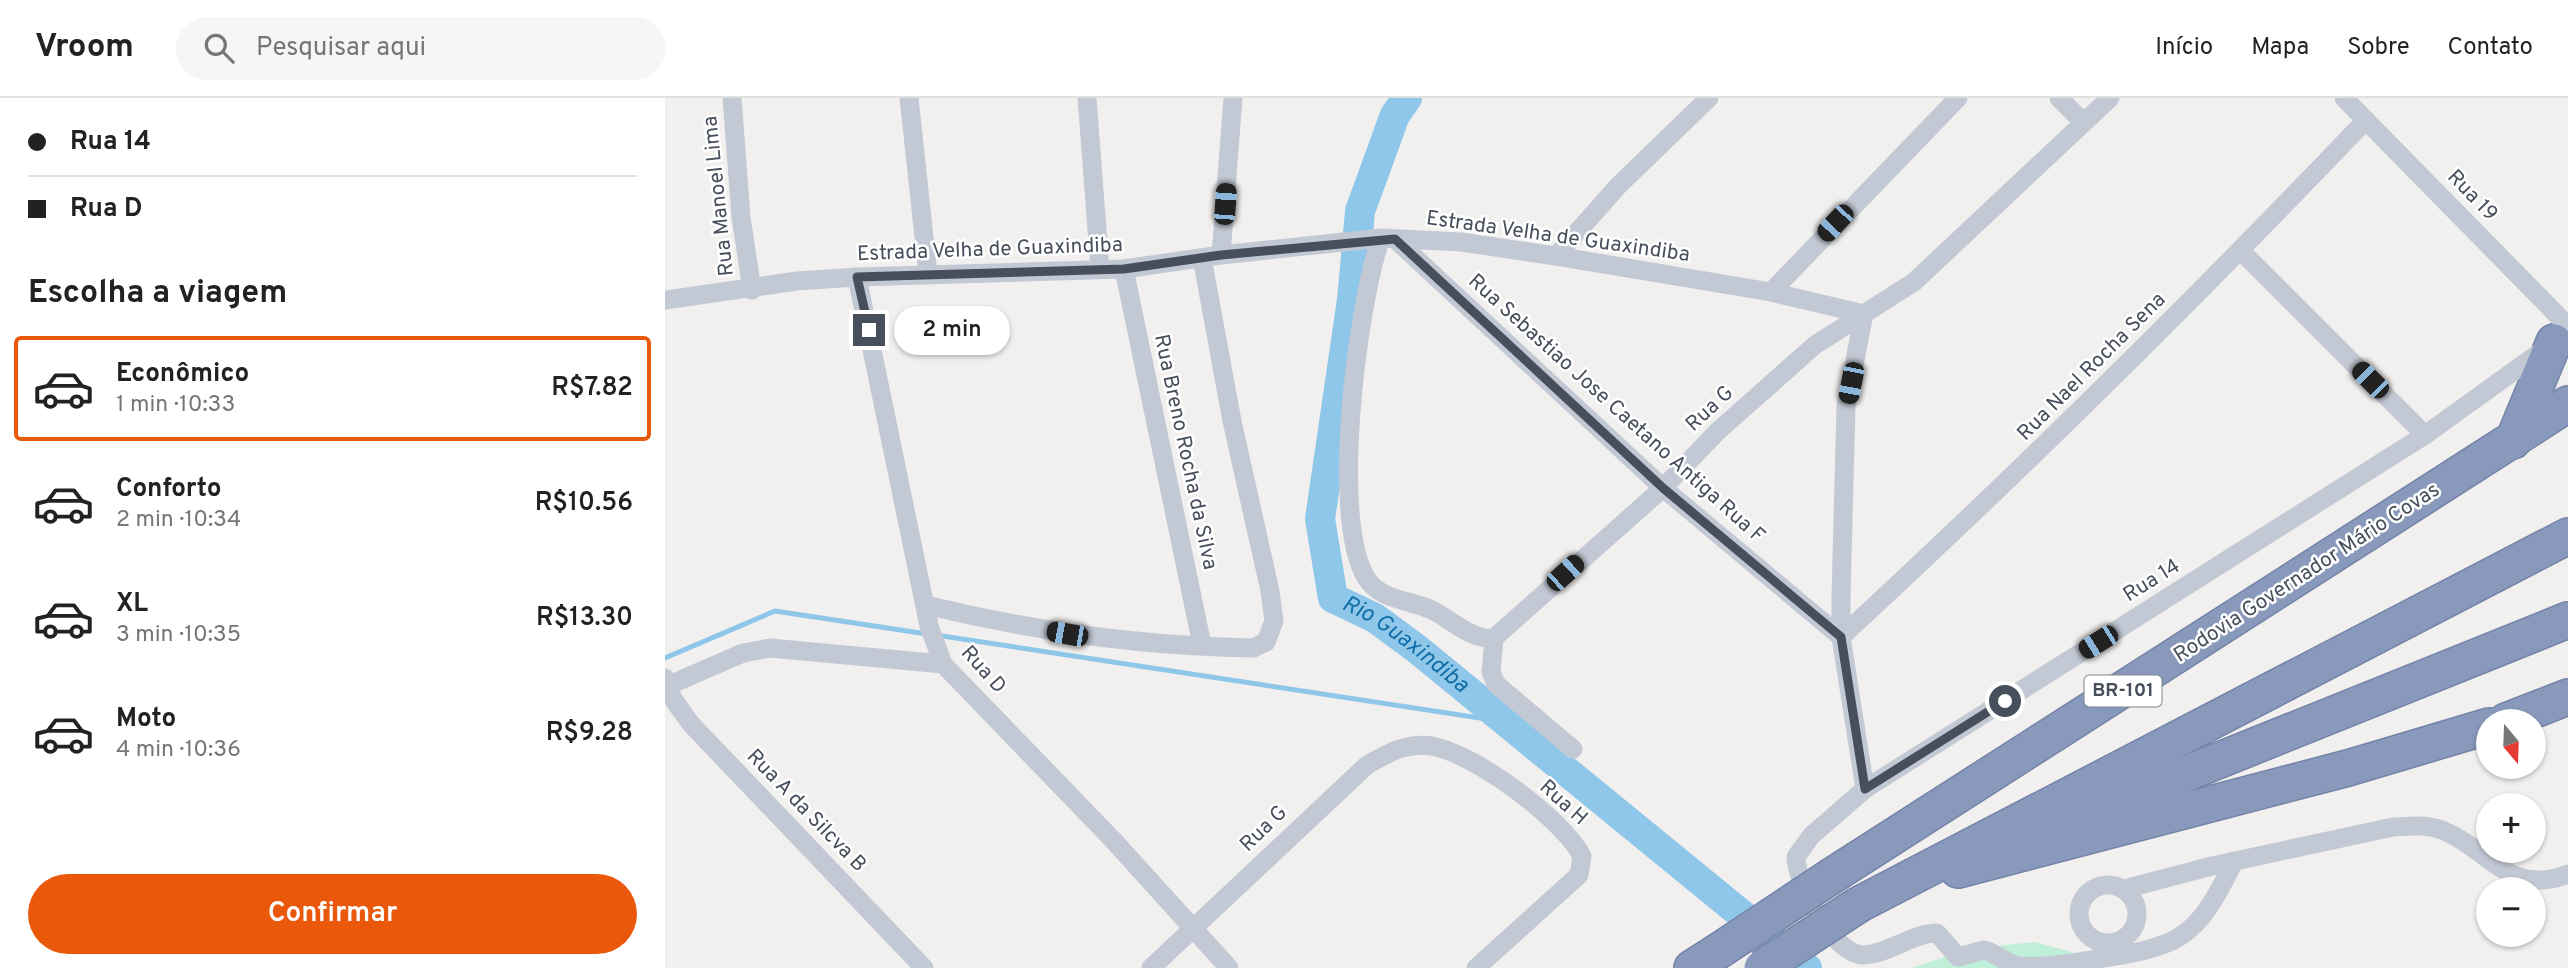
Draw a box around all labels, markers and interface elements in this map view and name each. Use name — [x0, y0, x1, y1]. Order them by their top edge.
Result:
search box — [176, 17, 666, 80]
text: Vroom — [35, 27, 134, 69]
icon: search — [200, 29, 238, 67]
text: Pesquisar aqui — [256, 32, 426, 65]
text: Início — [2155, 33, 2213, 63]
text: Mapa — [2251, 33, 2309, 63]
text: Sobre — [2347, 33, 2410, 63]
text: Contato — [2448, 33, 2533, 63]
street label: Rua Manoel Lima — [697, 114, 741, 278]
text: Rua 14 — [70, 126, 151, 159]
street label: Rua 19 — [2441, 164, 2503, 228]
car — [1214, 182, 1237, 226]
text: Rua D — [70, 193, 142, 226]
car — [1813, 200, 1858, 246]
street label: Estrada Velha de Guaxindiba — [1425, 205, 1691, 269]
street label: Estrada Velha de Guaxindiba — [857, 232, 1123, 268]
street label: Rua Sebastiao Jose Caetano Antiga Rua F — [1462, 268, 1770, 550]
text: Escolha a viagem — [28, 274, 287, 314]
street label: Rua Nael Rocha Sena — [2012, 287, 2172, 447]
callout: 2 min — [893, 306, 1009, 354]
route end — [853, 314, 885, 346]
text: 2 min — [922, 316, 982, 345]
street label: Rua Breno Rocha da Silva — [1147, 332, 1223, 572]
icon: car — [32, 357, 95, 420]
text: Econômico — [116, 358, 249, 391]
car — [2348, 358, 2393, 402]
car — [1837, 360, 1866, 406]
text: R$7.82 — [551, 372, 633, 405]
street label: Rua G — [1680, 380, 1740, 438]
text: 1 min · 10:33 — [116, 391, 235, 420]
icon: car — [32, 472, 95, 535]
text: Conforto — [116, 473, 222, 506]
street label: Rodovia Governador Mário Covas — [2169, 477, 2445, 669]
text: R$10.56 — [535, 487, 633, 520]
text: 2 min · 10:34 — [116, 506, 241, 535]
car — [1543, 551, 1588, 595]
street label: Rua 14 — [2119, 553, 2185, 609]
icon: car — [32, 587, 95, 650]
text: XL — [116, 588, 148, 621]
water label: Rio Guaxindiba — [1337, 590, 1475, 700]
text: R$13.30 — [536, 602, 633, 635]
car — [1045, 620, 1090, 648]
text: 3 min · 10:35 — [116, 621, 241, 650]
car — [2075, 622, 2122, 662]
street label: Rua D — [954, 640, 1012, 700]
road number: BR-101 — [2085, 676, 2161, 706]
route start — [1989, 685, 2021, 717]
icon: car — [32, 702, 95, 765]
text: Moto — [116, 703, 176, 736]
north arrow — [2476, 709, 2546, 779]
map controls — [2476, 709, 2546, 947]
text: R$9.28 — [546, 717, 633, 750]
text: 4 min · 10:36 — [116, 736, 241, 765]
street label: Rua A da Silcva B — [740, 744, 872, 878]
street label: Rua H — [1533, 774, 1593, 832]
button: + — [2476, 793, 2546, 863]
street label: Rua G — [1234, 800, 1294, 858]
button: Confirmar — [28, 874, 637, 954]
button: − — [2476, 877, 2546, 947]

